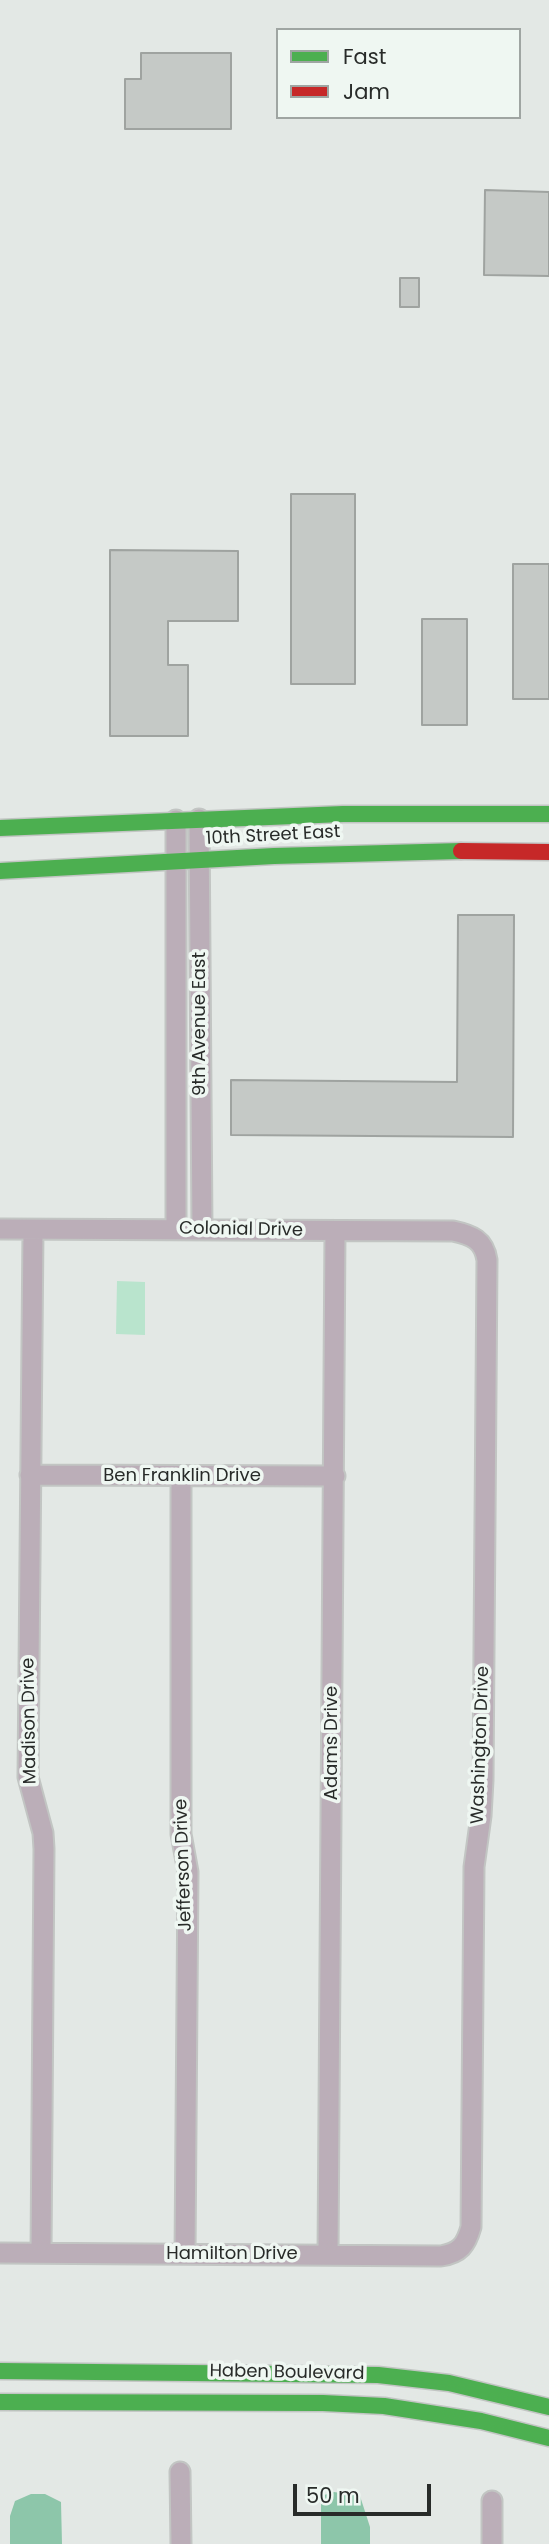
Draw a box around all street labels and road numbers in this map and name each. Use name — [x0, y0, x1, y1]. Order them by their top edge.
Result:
street label: 10th Street East — [205, 822, 341, 850]
street label: 9th Avenue East — [189, 952, 211, 1096]
street label: Colonial Drive — [179, 1218, 303, 1242]
street label: Ben Franklin Drive — [103, 1465, 261, 1487]
street label: Madison Drive — [18, 1658, 42, 1784]
street label: Washington Drive — [467, 1666, 495, 1824]
street label: Adams Drive — [321, 1686, 343, 1800]
street label: Jefferson Drive — [171, 1798, 197, 1932]
street label: Hamilton Drive — [166, 2243, 298, 2265]
street label: Haben Boulevard — [209, 2361, 365, 2385]

